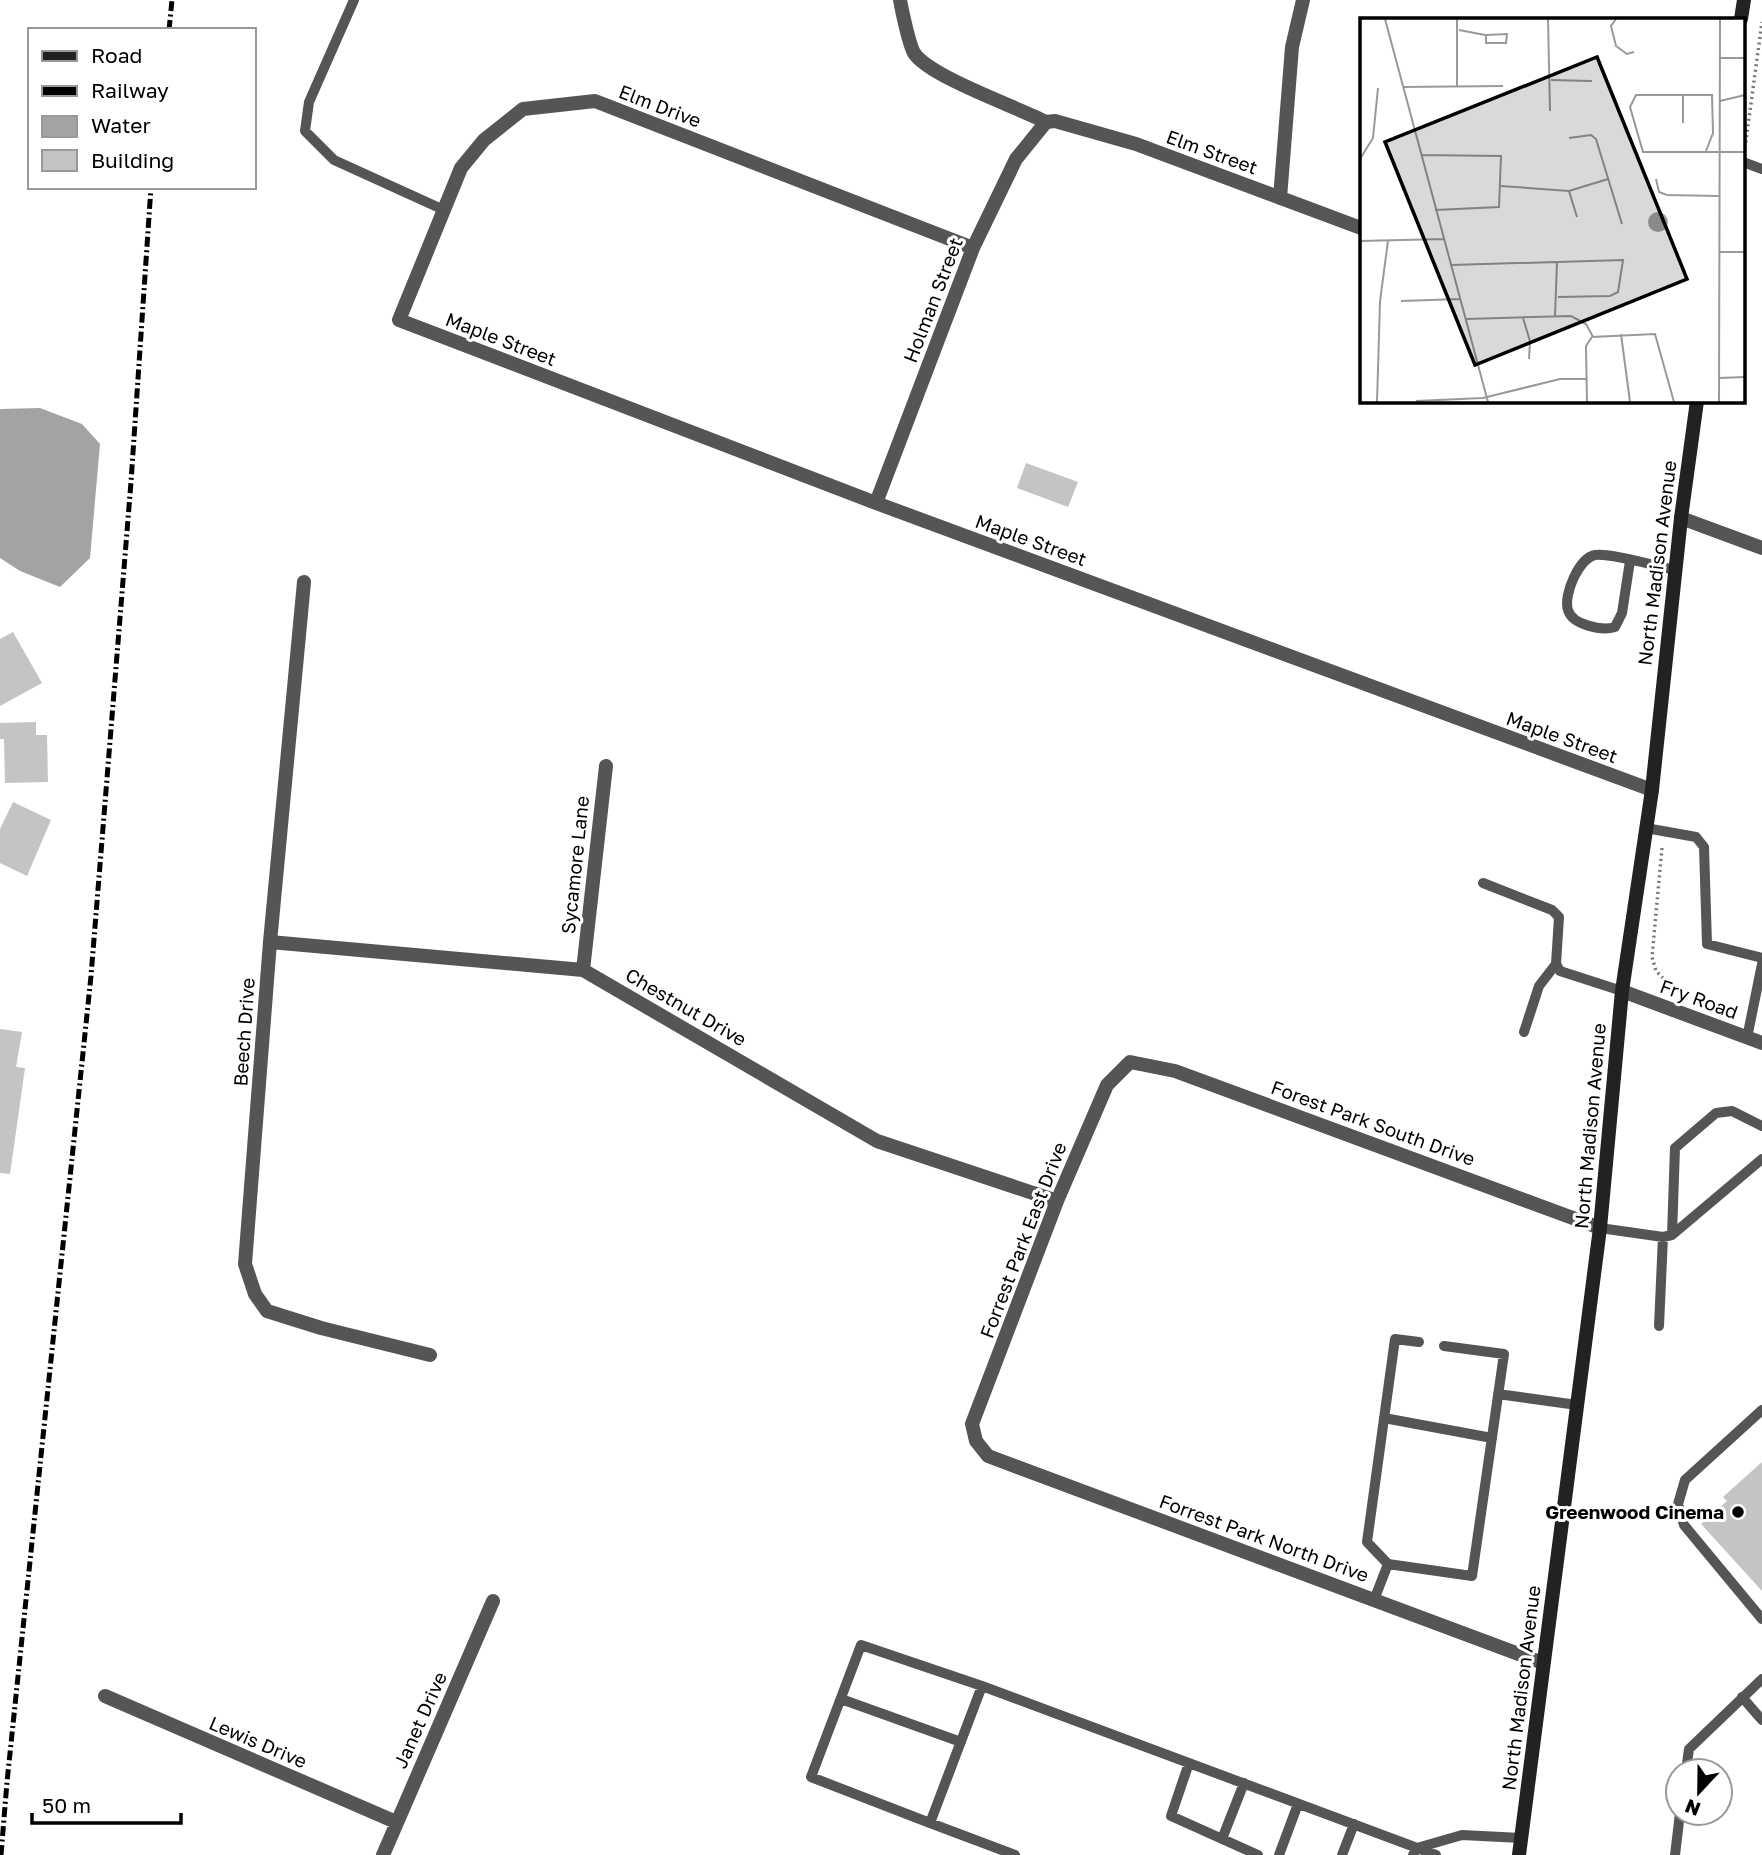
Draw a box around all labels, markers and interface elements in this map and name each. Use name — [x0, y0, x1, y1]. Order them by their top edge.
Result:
inset map — [1360, 18, 1744, 402]
legend — [28, 28, 256, 189]
text: Road — [91, 42, 142, 68]
text: Railway — [91, 77, 169, 103]
street label: Elm Drive — [616, 79, 705, 132]
text: Water — [91, 112, 151, 138]
street label: Elm Street — [1163, 124, 1261, 179]
text: Building — [91, 147, 174, 173]
street label: Holman Street — [898, 234, 967, 366]
street label: Maple Street — [443, 307, 560, 370]
street label: North Madison Avenue — [1633, 459, 1681, 667]
street label: Maple Street — [972, 509, 1090, 570]
street label: Maple Street — [1503, 706, 1621, 767]
street label: Sycamore Lane — [556, 795, 593, 935]
street label: Chestnut Drive — [622, 963, 751, 1051]
street label: Fry Road — [1657, 974, 1741, 1023]
street label: Beech Drive — [228, 977, 259, 1087]
street label: North Madison Avenue — [1569, 1022, 1610, 1230]
street label: Forest Park South Drive — [1268, 1075, 1478, 1170]
street label: Forrest Park East Drive — [975, 1139, 1071, 1341]
street label: Forrest Park North Drive — [1156, 1489, 1372, 1586]
place label: Greenwood Cinema — [1545, 1500, 1724, 1523]
marker: Greenwood Cinema — [1730, 1504, 1746, 1520]
street label: North Madison Avenue — [1497, 1584, 1545, 1792]
street label: Janet Drive — [388, 1668, 451, 1772]
street label: Lewis Drive — [206, 1711, 310, 1772]
north arrow — [1664, 1757, 1734, 1827]
scale bar — [32, 1782, 180, 1826]
text: 50 m — [42, 1792, 91, 1818]
text: N — [1681, 1795, 1703, 1822]

